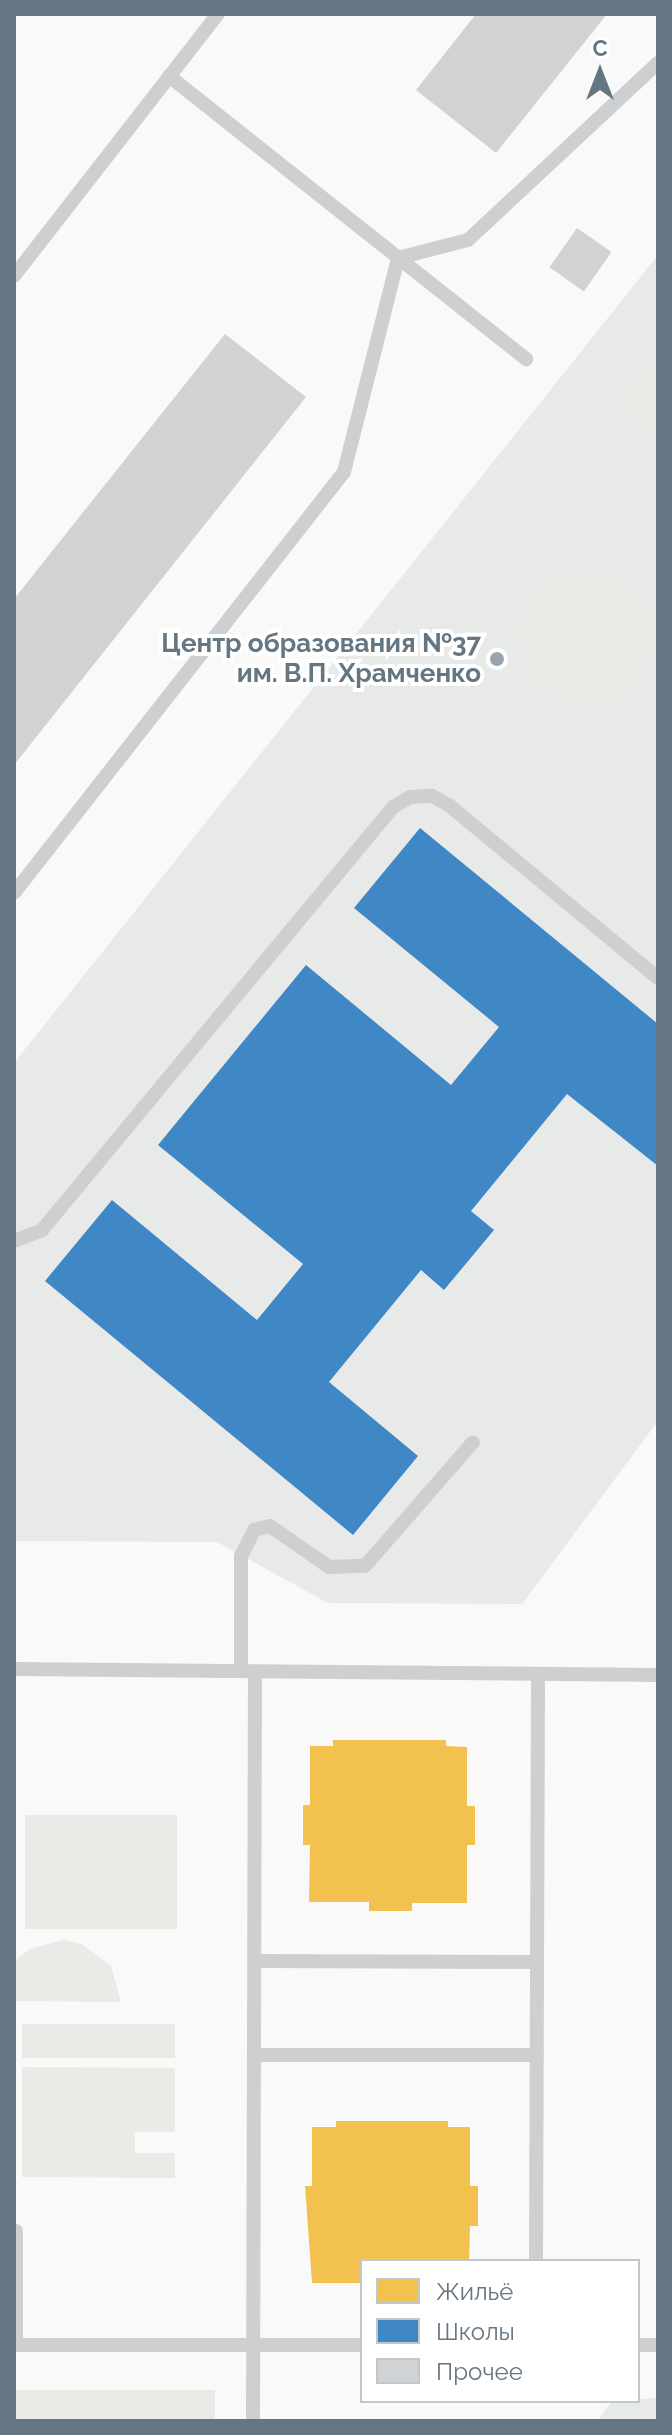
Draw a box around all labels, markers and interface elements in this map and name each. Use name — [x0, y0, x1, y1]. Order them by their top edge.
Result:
north arrow — [560, 32, 640, 112]
text: С — [592, 35, 608, 61]
place label: Центр образования №37 им. В.П. Храмченко — [161, 628, 481, 690]
marker: Центр образования №37 им. В.П. Храмченко — [488, 650, 506, 668]
legend — [360, 2259, 640, 2403]
text: Жильё — [436, 2277, 513, 2306]
text: Школы — [436, 2317, 515, 2346]
text: Прочее — [436, 2357, 523, 2386]

